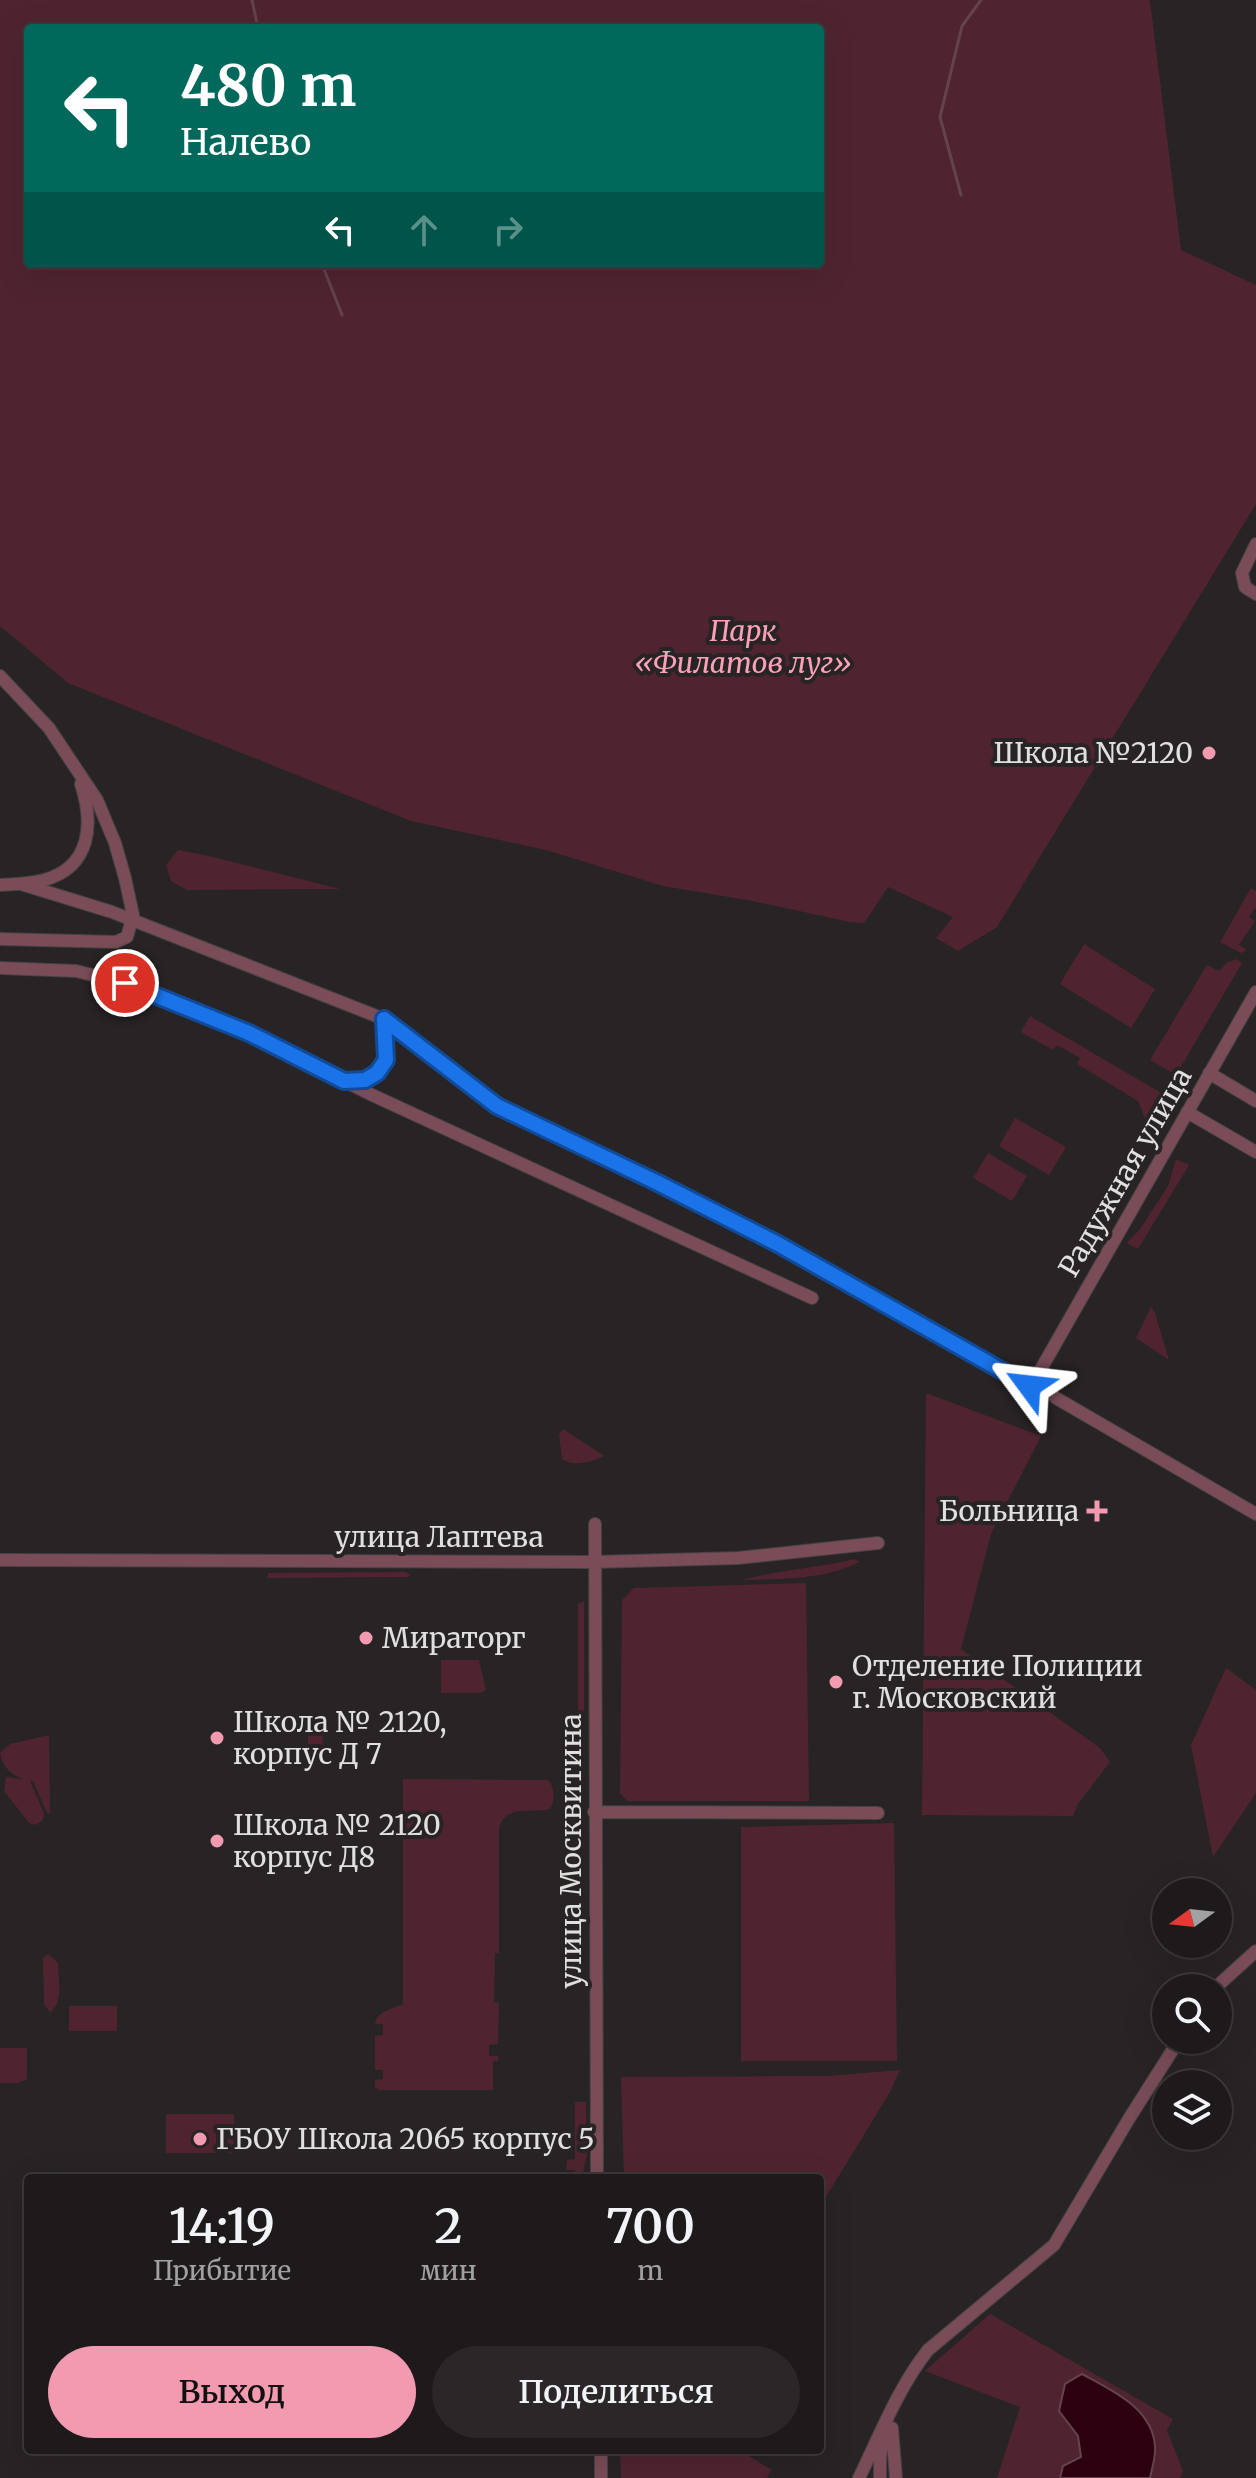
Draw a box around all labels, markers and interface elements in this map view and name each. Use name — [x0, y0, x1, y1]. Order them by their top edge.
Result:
text: 480 m — [180, 51, 356, 121]
icon: left — [48, 56, 152, 160]
text: Налево — [180, 120, 311, 165]
icon: left — [318, 208, 362, 252]
icon: ahead — [402, 208, 446, 252]
icon: right — [486, 208, 530, 252]
park label: Парк «Филатов луг» — [634, 613, 852, 681]
place label: Школа №2120 — [993, 735, 1193, 771]
marker: Школа №2120 — [1200, 744, 1218, 762]
pin — [91, 949, 159, 1017]
icon: arrive — [103, 961, 147, 1005]
street label: Радужная улица — [1051, 1061, 1199, 1283]
position arrow — [987, 1344, 1071, 1428]
place label: Больница — [939, 1493, 1079, 1529]
marker: Больница — [1086, 1500, 1108, 1522]
street label: улица Лаптева — [334, 1519, 544, 1555]
place label: Мираторг — [382, 1620, 526, 1656]
marker: Мираторг — [357, 1629, 375, 1647]
place label: Отделение Полиции г. Московский — [852, 1648, 1143, 1716]
marker: Отделение Полиции г. Московский — [827, 1673, 845, 1691]
place label: Школа № 2120, корпус Д 7 — [233, 1704, 447, 1772]
street label: улица Москвитина — [553, 1714, 589, 1988]
marker: Школа № 2120, корпус Д 7 — [208, 1729, 226, 1747]
place label: Школа № 2120 корпус Д8 — [233, 1807, 441, 1875]
marker: Школа № 2120 корпус Д8 — [208, 1832, 226, 1850]
north arrow — [1152, 1878, 1232, 1958]
map controls — [1152, 1878, 1232, 2150]
button: search — [1152, 1974, 1232, 2054]
button: layers — [1152, 2070, 1232, 2150]
place label: ГБОУ Школа 2065 корпус 5 — [216, 2121, 595, 2157]
marker: ГБОУ Школа 2065 корпус 5 — [191, 2130, 209, 2148]
text: 14:19 — [169, 2196, 275, 2256]
text: 2 — [434, 2196, 463, 2256]
text: 700 — [606, 2196, 695, 2256]
text: Прибытие — [153, 2254, 291, 2287]
text: мин — [420, 2254, 477, 2287]
text: m — [637, 2254, 663, 2287]
button: Выход — [48, 2346, 416, 2438]
button: Поделиться — [432, 2346, 800, 2438]

